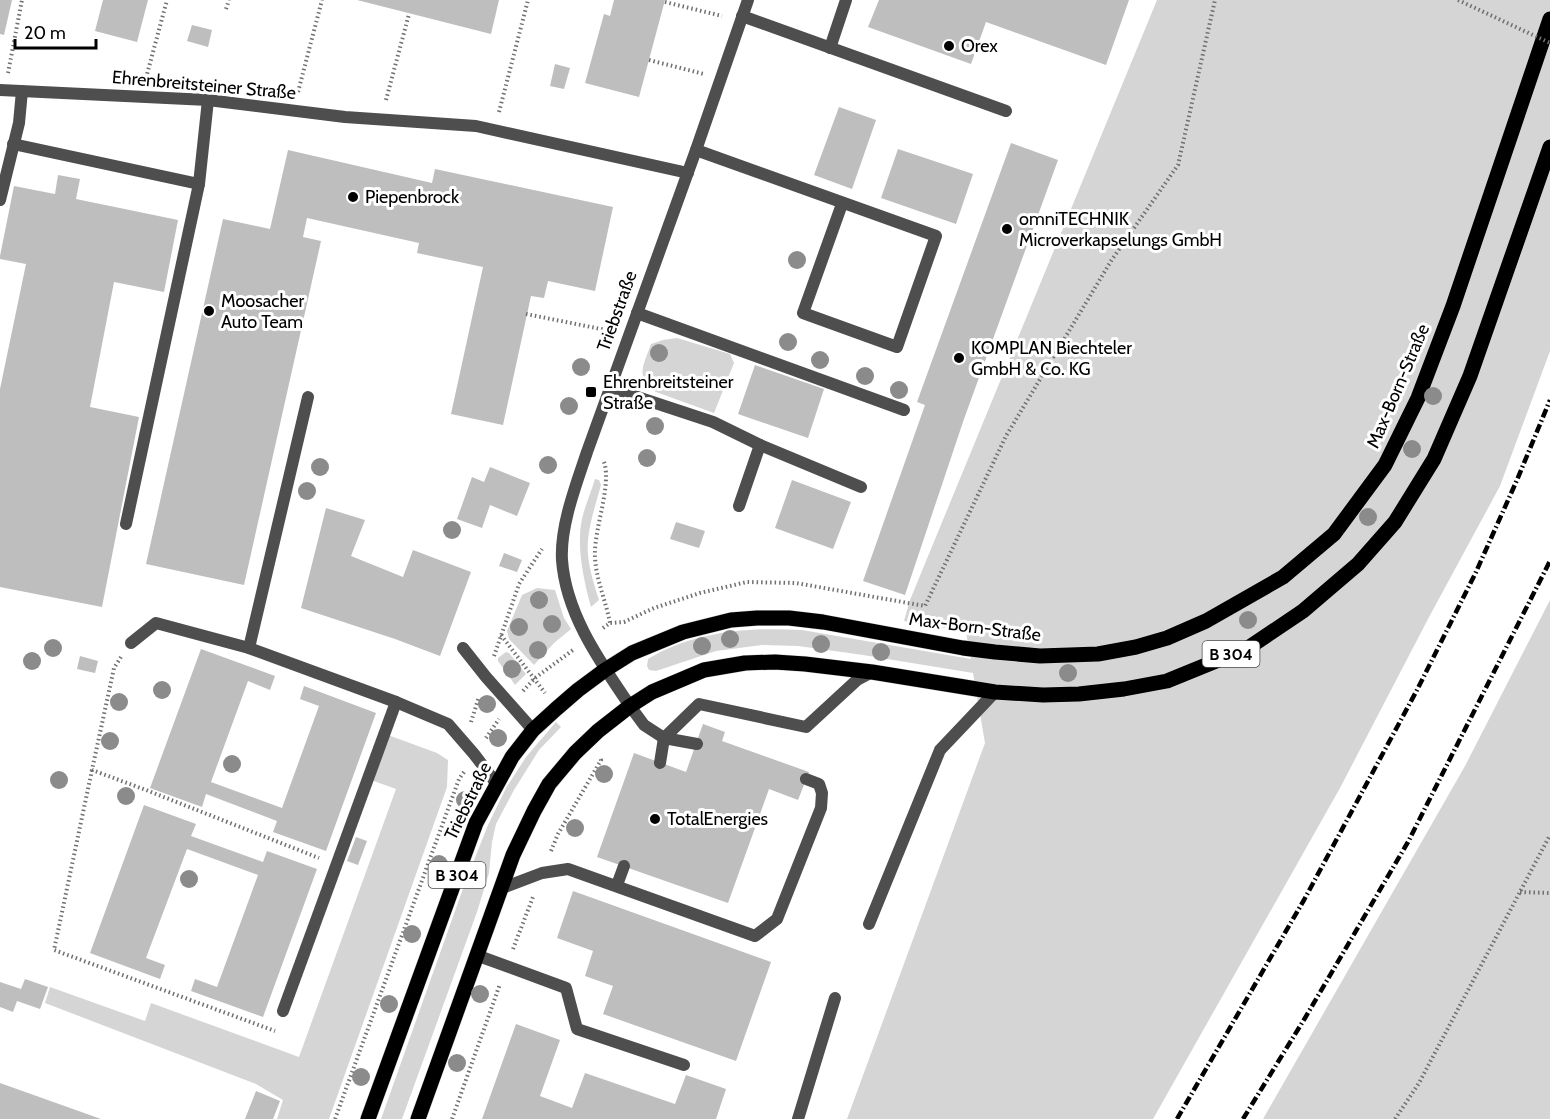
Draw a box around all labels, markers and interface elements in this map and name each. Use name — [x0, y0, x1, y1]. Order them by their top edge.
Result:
scale bar — [15, 12, 96, 50]
text: 20 m — [24, 22, 66, 44]
place label: Orex — [961, 35, 998, 57]
marker: Orex — [942, 39, 956, 53]
street label: Ehrenbreitsteiner Straße — [111, 66, 297, 104]
place label: Piepenbrock — [365, 186, 460, 208]
marker: Piepenbrock — [346, 190, 360, 204]
place label: omniTECHNIK Microverkapselungs GmbH — [1019, 208, 1222, 251]
marker: omniTECHNIK Microverkapselungs GmbH — [1000, 222, 1014, 236]
street label: Triebstraße — [592, 268, 642, 354]
place label: Moosacher Auto Team — [221, 290, 304, 333]
marker: Moosacher Auto Team — [202, 304, 216, 318]
street label: Max-Born-Straße — [1362, 321, 1434, 451]
place label: KOMPLAN Biechteler GmbH & Co. KG — [971, 337, 1132, 380]
marker: KOMPLAN Biechteler GmbH & Co. KG — [952, 351, 966, 365]
place label: Ehrenbreitsteiner Straße — [603, 371, 734, 414]
marker: Ehrenbreitsteiner Straße — [584, 385, 598, 399]
street label: Max-Born-Straße — [908, 608, 1042, 646]
road number: B 304 — [1202, 641, 1260, 667]
street label: Triebstraße — [440, 758, 496, 844]
place label: TotalEnergies — [667, 808, 768, 830]
marker: TotalEnergies — [648, 812, 662, 826]
road number: B 304 — [428, 862, 486, 888]

